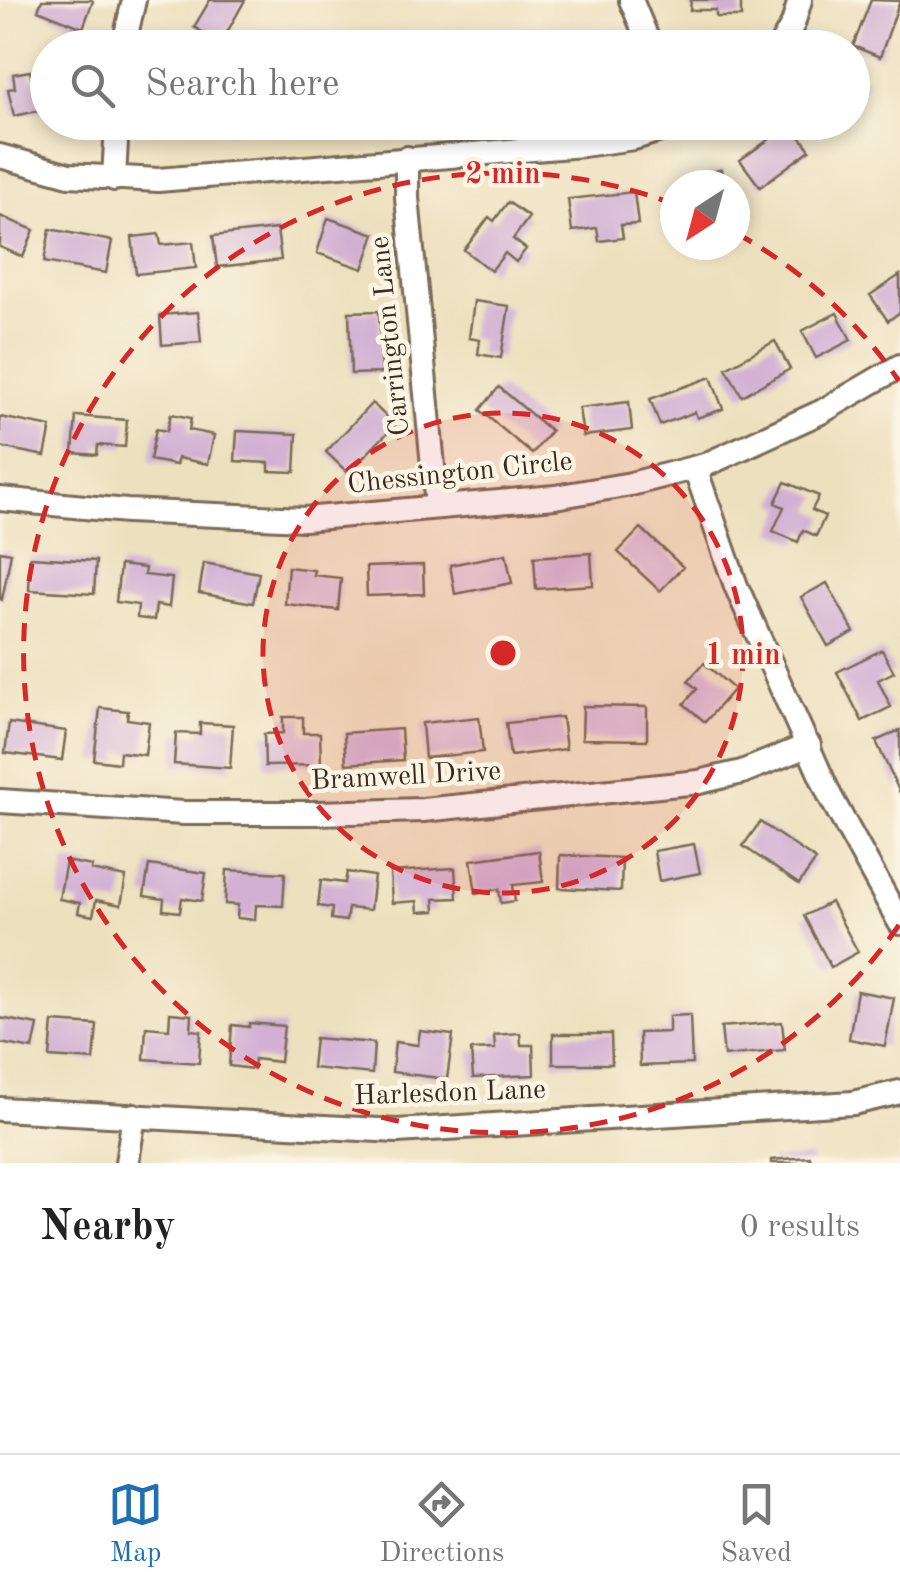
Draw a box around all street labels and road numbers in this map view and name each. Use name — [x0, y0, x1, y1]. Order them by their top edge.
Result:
street label: Carrington Lane — [367, 235, 415, 437]
street label: Chessington Circle — [346, 448, 574, 500]
street label: Bramwell Drive — [310, 758, 502, 796]
street label: Harlesdon Lane — [354, 1077, 546, 1111]

